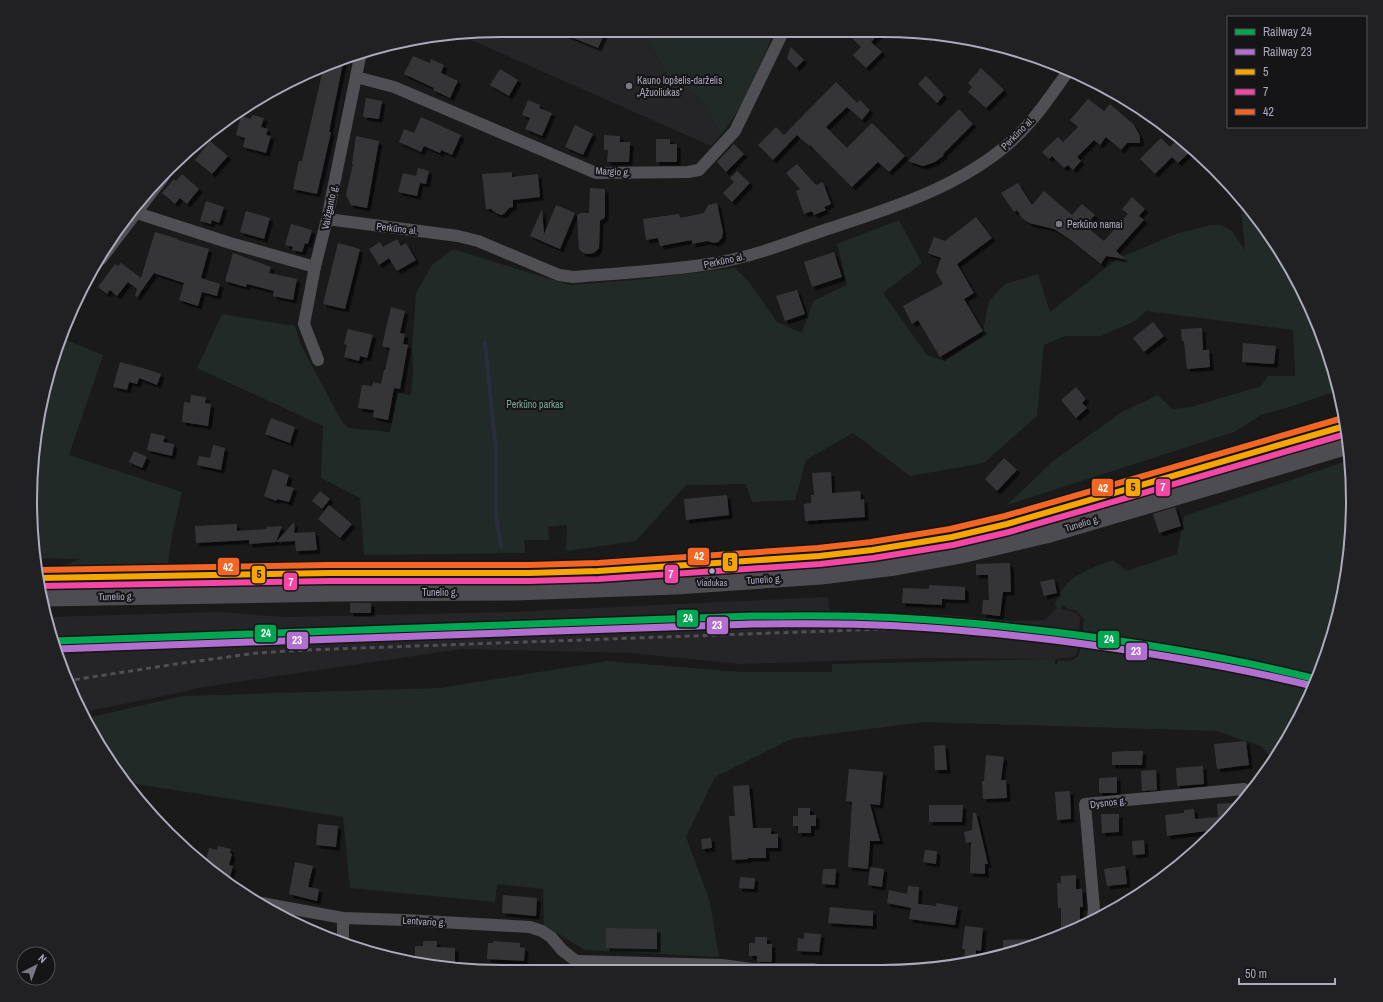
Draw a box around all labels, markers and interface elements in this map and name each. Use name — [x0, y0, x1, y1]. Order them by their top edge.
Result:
legend — [1227, 16, 1367, 128]
text: Railway 24 — [1263, 24, 1312, 40]
text: Railway 23 — [1263, 44, 1312, 60]
text: 5 — [1263, 64, 1269, 80]
place label: Kauno lopšelis-darželis „Ąžuoliukas“ — [637, 74, 722, 99]
marker: Kauno lopšelis-darželis „Ąžuoliukas“ — [624, 81, 634, 91]
text: 7 — [1263, 84, 1269, 100]
text: 42 — [1263, 104, 1274, 120]
street label: Perkūno al. — [998, 114, 1037, 153]
street label: Margio g. — [595, 164, 631, 179]
street label: Vaižganto g. — [318, 184, 341, 231]
place label: Perkūno namai — [1067, 218, 1123, 231]
marker: Perkūno namai — [1054, 219, 1064, 229]
street label: Perkūno al. — [376, 220, 418, 237]
street label: Perkūno al. — [702, 250, 746, 271]
park label: Perkūno parkas — [506, 398, 564, 411]
line badge: 42 — [1091, 478, 1114, 497]
line badge: 5 — [1125, 478, 1141, 497]
line badge: 7 — [1155, 478, 1171, 497]
text: 5 — [1130, 480, 1136, 494]
text: 7 — [1160, 480, 1166, 494]
text: 42 — [1098, 481, 1108, 495]
street label: Tunelio g. — [1063, 512, 1101, 535]
line badge: 42 — [687, 547, 710, 566]
text: 42 — [694, 549, 704, 563]
line badge: 5 — [722, 552, 738, 572]
text: 5 — [727, 555, 733, 569]
line badge: 42 — [217, 557, 240, 576]
text: 42 — [223, 560, 233, 574]
line badge: 7 — [664, 564, 679, 584]
line badge: 5 — [251, 565, 266, 584]
marker: Viadukas — [707, 566, 717, 576]
text: 5 — [256, 567, 262, 581]
text: 7 — [668, 567, 674, 581]
line badge: 7 — [283, 572, 298, 591]
street label: Tunelio g. — [746, 572, 782, 587]
text: 7 — [288, 575, 294, 589]
place label: Viadukas — [697, 577, 728, 589]
street label: Tunelio g. — [422, 586, 458, 599]
street label: Tunelio g. — [98, 590, 134, 603]
line badge: 24 — [676, 609, 699, 628]
text: 24 — [683, 611, 693, 625]
line badge: 23 — [706, 616, 729, 635]
text: 23 — [712, 618, 722, 632]
line badge: 24 — [254, 624, 277, 643]
text: 24 — [261, 626, 271, 640]
line badge: 24 — [1097, 630, 1120, 649]
line badge: 23 — [286, 631, 309, 650]
text: 24 — [1104, 632, 1114, 646]
text: 23 — [292, 633, 302, 647]
line badge: 23 — [1125, 642, 1148, 661]
text: 23 — [1131, 644, 1141, 658]
street label: Dysnos g. — [1089, 794, 1127, 811]
street label: Lentvario g. — [402, 914, 446, 929]
north arrow — [16, 946, 56, 986]
text: N — [36, 951, 50, 966]
scale bar — [1239, 960, 1335, 986]
text: 50 m — [1245, 966, 1267, 982]

